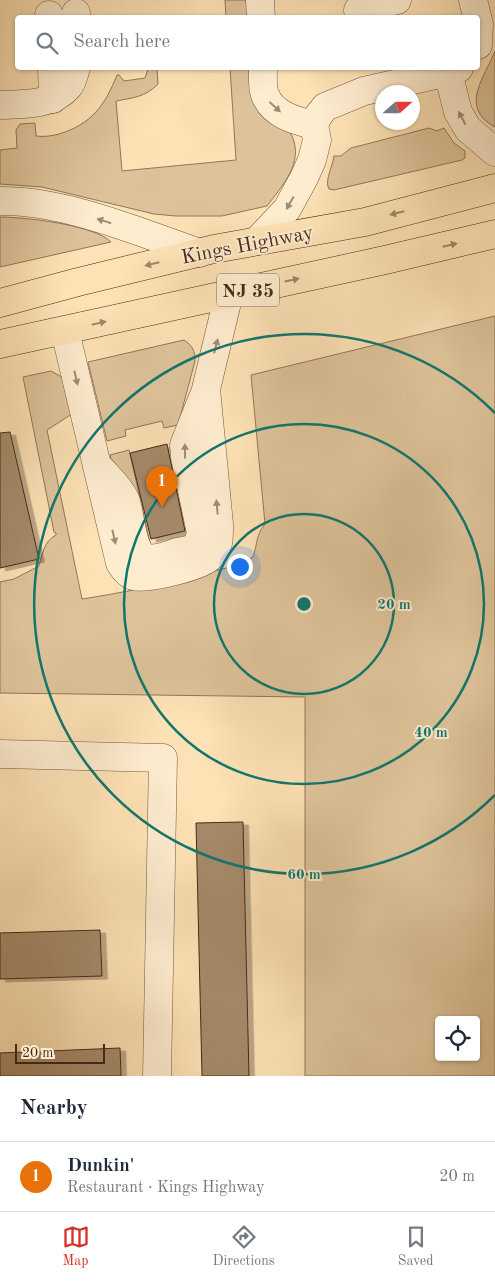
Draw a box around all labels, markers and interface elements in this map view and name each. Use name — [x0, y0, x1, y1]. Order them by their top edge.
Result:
search box — [15, 15, 480, 70]
icon: search — [33, 29, 61, 57]
text: Search here — [73, 33, 170, 52]
north arrow — [375, 85, 420, 130]
one-way arrow — [269, 102, 281, 113]
one-way arrow — [458, 111, 466, 125]
one-way arrow — [285, 197, 294, 210]
one-way arrow — [389, 210, 404, 218]
one-way arrow — [96, 216, 111, 224]
street label: Kings Highway — [180, 223, 316, 269]
one-way arrow — [443, 241, 458, 249]
one-way arrow — [145, 260, 160, 268]
road number: NJ 35 — [217, 274, 279, 306]
one-way arrow — [284, 276, 299, 284]
one-way arrow — [91, 319, 107, 327]
one-way arrow — [213, 339, 221, 354]
one-way arrow — [72, 371, 80, 386]
one-way arrow — [181, 443, 189, 459]
pin: 1 — [146, 466, 178, 507]
one-way arrow — [213, 499, 221, 515]
one-way arrow — [110, 529, 118, 544]
your location — [227, 554, 253, 580]
centre of rings — [295, 595, 313, 613]
text: 20 m — [377, 598, 411, 613]
text: 40 m — [414, 726, 448, 741]
text: 60 m — [287, 868, 321, 883]
map controls — [435, 1016, 480, 1061]
button: locate — [435, 1016, 480, 1061]
scale bar — [15, 1041, 105, 1064]
text: 20 m — [22, 1046, 53, 1060]
text: Nearby — [20, 1098, 88, 1119]
text: Dunkin' — [67, 1157, 134, 1176]
text: 1 — [31, 1169, 41, 1185]
text: 20 m — [439, 1169, 475, 1185]
text: Restaurant · Kings Highway — [67, 1180, 264, 1196]
tab: Map — [62, 1223, 90, 1270]
tab: Directions — [213, 1223, 275, 1270]
tab: Saved — [398, 1223, 433, 1270]

